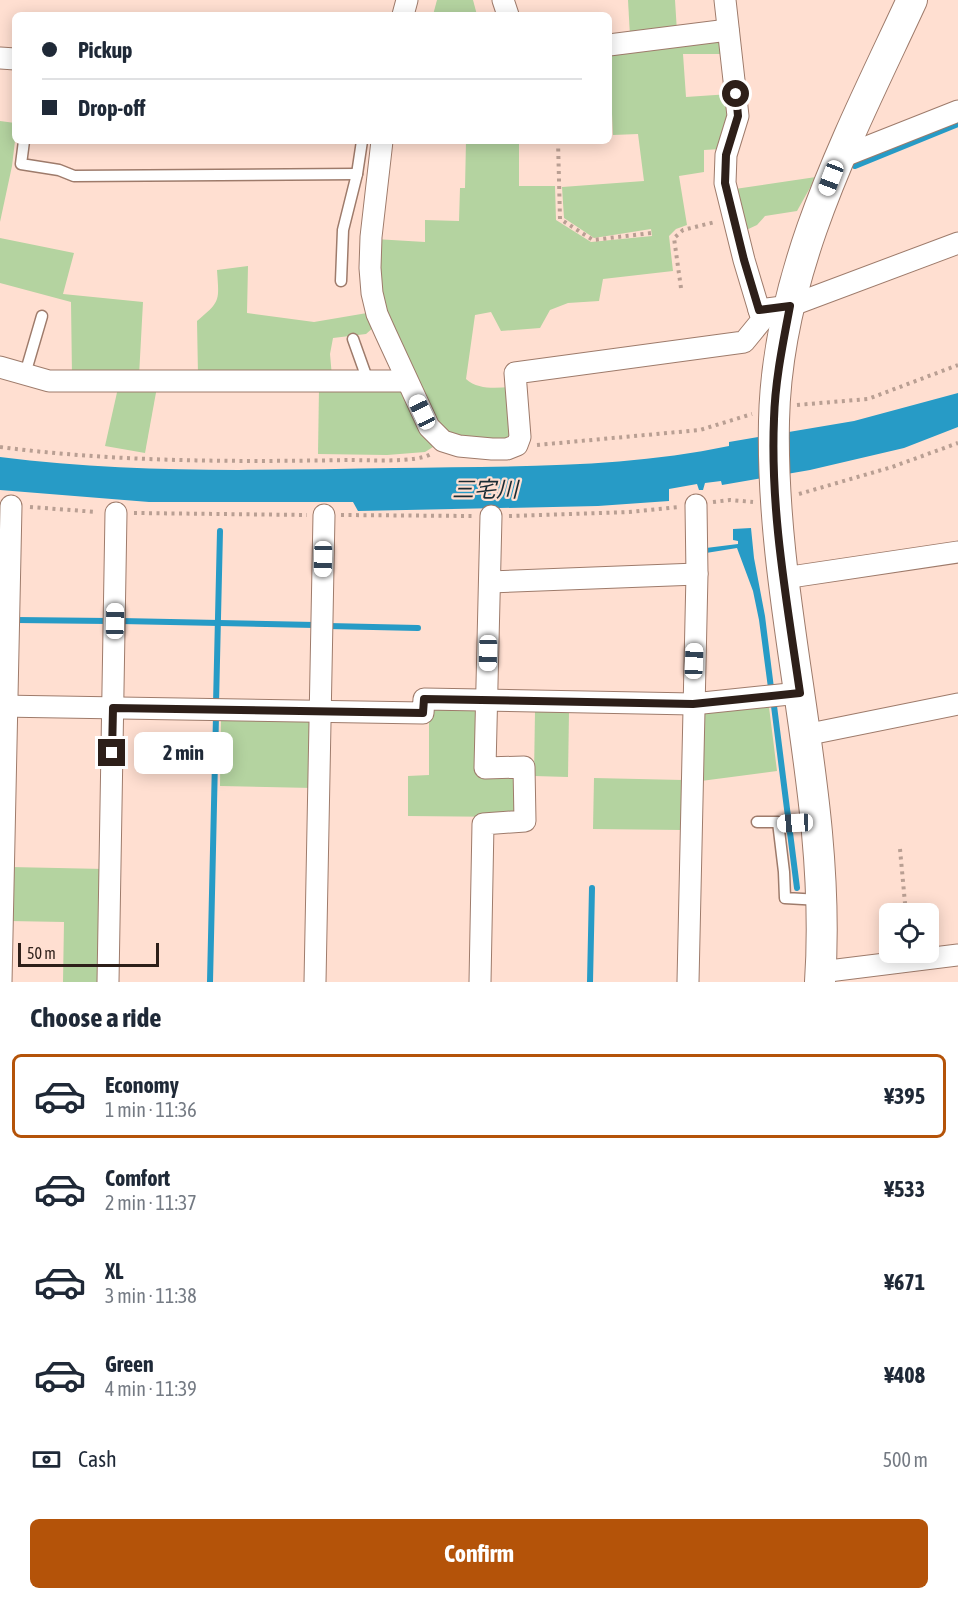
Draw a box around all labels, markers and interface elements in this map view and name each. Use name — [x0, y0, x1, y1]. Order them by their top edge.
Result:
text: Pickup — [78, 37, 133, 63]
route start — [722, 80, 749, 107]
text: Drop-off — [78, 95, 145, 121]
car — [816, 158, 846, 198]
car — [406, 392, 438, 432]
water label: 三宅川 — [452, 476, 520, 502]
car — [314, 541, 332, 577]
car — [106, 603, 124, 639]
car — [479, 635, 497, 671]
car — [684, 643, 704, 679]
callout: 2 min — [133, 732, 232, 774]
route end — [98, 739, 125, 766]
text: 2 min — [163, 741, 204, 764]
car — [777, 813, 813, 833]
map controls — [879, 903, 939, 963]
button: locate — [879, 903, 939, 963]
scale bar — [18, 940, 159, 968]
text: 50 m — [27, 944, 56, 962]
text: Choose a ride — [30, 1002, 162, 1033]
icon: car — [33, 1069, 87, 1123]
text: Economy — [105, 1072, 179, 1098]
text: ¥395 — [884, 1083, 925, 1109]
text: 1 min · 11:36 — [105, 1098, 197, 1121]
icon: car — [33, 1162, 87, 1216]
text: Comfort — [105, 1165, 170, 1191]
text: ¥533 — [884, 1176, 925, 1202]
text: 2 min · 11:37 — [105, 1191, 197, 1214]
icon: car — [33, 1255, 87, 1309]
text: XL — [105, 1258, 123, 1284]
text: ¥671 — [884, 1269, 925, 1295]
text: 3 min · 11:38 — [105, 1284, 197, 1307]
icon: car — [33, 1348, 87, 1402]
text: Green — [105, 1351, 154, 1377]
text: ¥408 — [884, 1362, 925, 1388]
text: 4 min · 11:39 — [105, 1377, 197, 1400]
icon: cash — [30, 1443, 63, 1476]
text: Cash — [78, 1446, 117, 1472]
text: 500 m — [883, 1448, 928, 1471]
button: Confirm — [30, 1519, 928, 1588]

